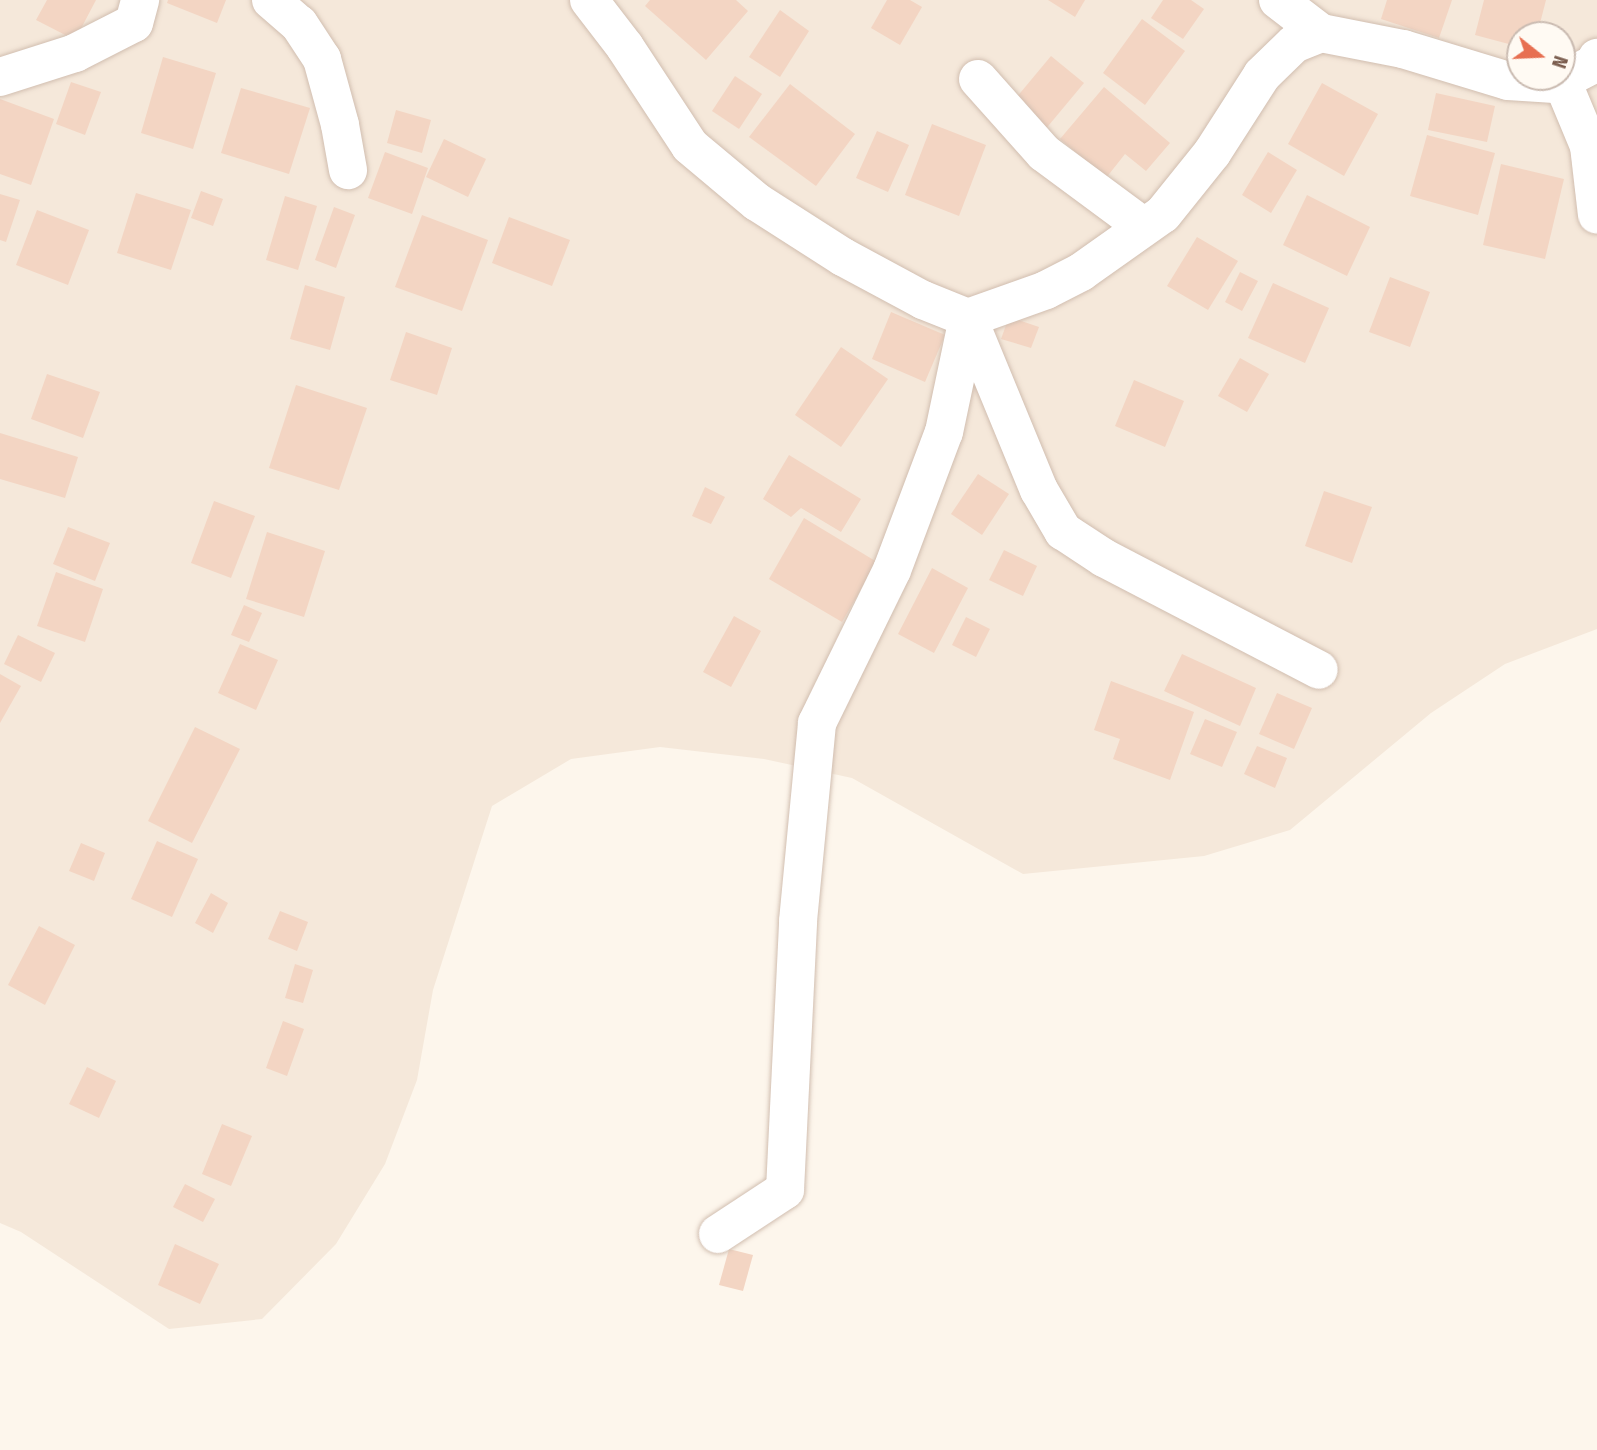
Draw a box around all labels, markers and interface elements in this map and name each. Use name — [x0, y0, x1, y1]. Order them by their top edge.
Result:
north arrow — [1506, 21, 1576, 91]
text: N — [1547, 53, 1572, 71]

